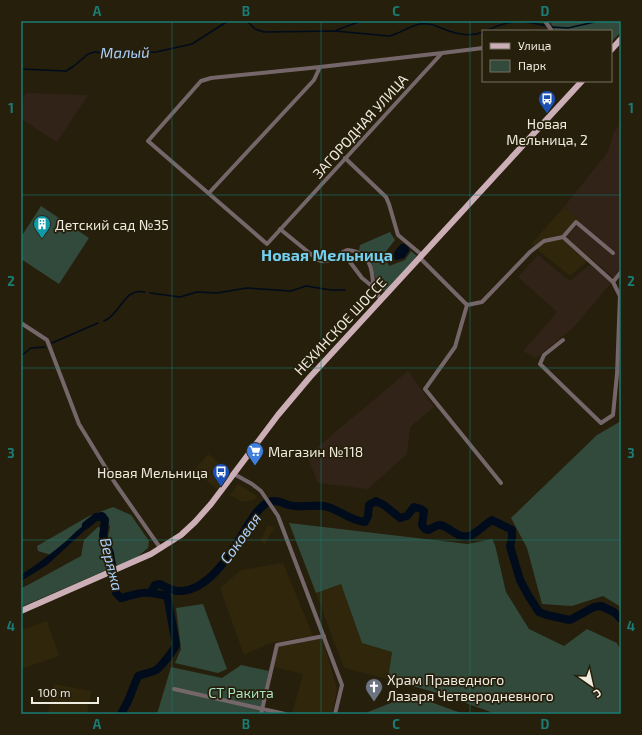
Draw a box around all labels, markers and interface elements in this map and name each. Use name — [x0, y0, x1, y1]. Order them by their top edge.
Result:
text: A — [93, 3, 102, 19]
text: B — [242, 3, 250, 19]
text: C — [392, 3, 400, 19]
text: D — [541, 3, 550, 19]
legend — [482, 30, 612, 82]
text: Улица — [518, 38, 551, 52]
water label: Малый — [100, 43, 150, 61]
text: Парк — [518, 58, 547, 72]
street label: ЗАГОРОДНАЯ УЛИЦА — [309, 70, 411, 182]
bus stop icon: Новая Мельница, 2 — [537, 89, 557, 114]
text: 1 — [8, 100, 14, 116]
text: 1 — [628, 100, 634, 116]
place label: Новая Мельница, 2 — [506, 115, 588, 148]
building icon: Детский сад №35 — [32, 214, 52, 239]
place label: Детский сад №35 — [55, 216, 169, 233]
district label: Новая Мельница — [261, 245, 393, 264]
text: 2 — [7, 273, 15, 289]
text: 2 — [627, 273, 635, 289]
street label: НЕХИНСКОЕ ШОССЕ — [290, 274, 390, 378]
supermarket icon: Магазин №118 — [245, 441, 265, 466]
place label: Магазин №118 — [268, 443, 363, 460]
text: 3 — [7, 445, 15, 461]
text: 3 — [627, 445, 635, 461]
bus stop icon: Новая Мельница — [211, 462, 231, 487]
place label: Новая Мельница — [97, 464, 208, 481]
water label: Соковая — [216, 509, 264, 567]
water label: Веряжа — [97, 536, 127, 592]
text: 4 — [7, 618, 15, 634]
text: 4 — [627, 618, 635, 634]
north arrow — [572, 665, 612, 705]
place label: Храм Праведного Лазаря Четверодневного — [387, 671, 554, 704]
church icon: Храм Праведного Лазаря Четверодневного — [364, 677, 384, 702]
scale bar — [32, 679, 98, 705]
park label: СТ Ракита — [208, 684, 274, 701]
text: 100 m — [38, 685, 70, 699]
text: С — [591, 687, 604, 701]
text: A — [93, 716, 102, 732]
text: B — [242, 716, 250, 732]
text: C — [392, 716, 400, 732]
text: D — [541, 716, 550, 732]

